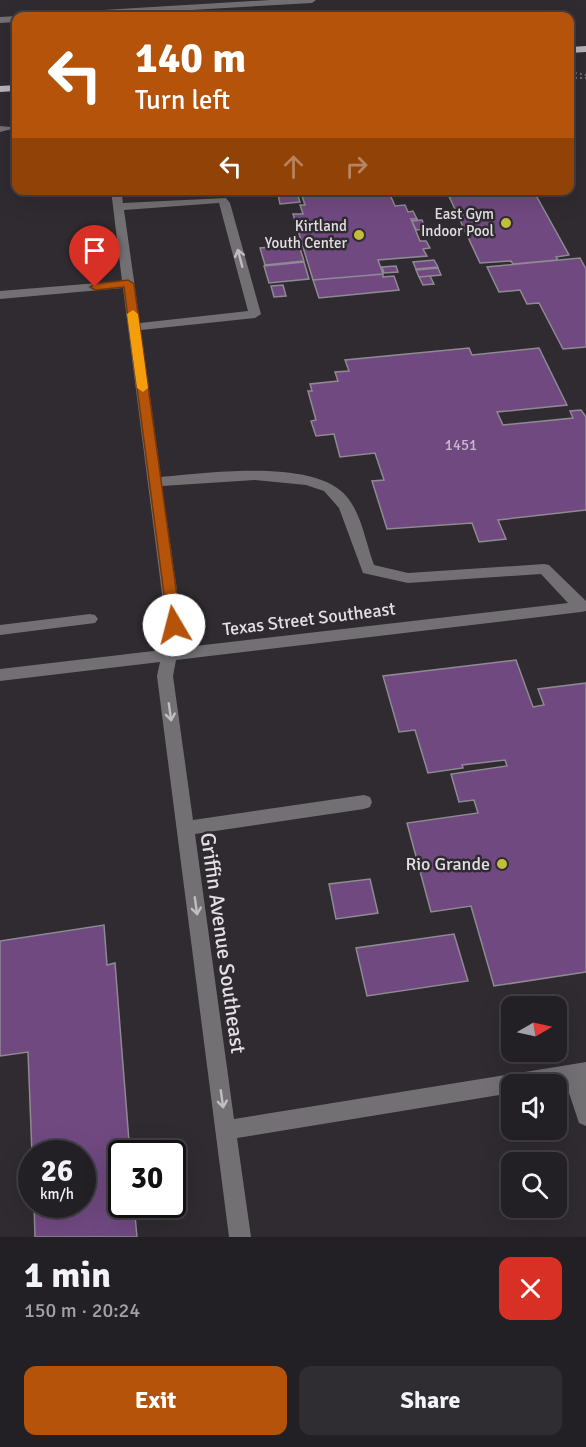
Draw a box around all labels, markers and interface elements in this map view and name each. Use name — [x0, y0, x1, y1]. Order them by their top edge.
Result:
text: 140 m — [135, 33, 246, 84]
icon: left — [36, 36, 114, 114]
text: Turn left — [135, 84, 230, 117]
icon: left — [214, 150, 247, 183]
icon: ahead — [277, 150, 310, 183]
icon: right — [340, 150, 373, 183]
place label: East Gym Indoor Pool — [421, 205, 494, 240]
marker: East Gym Indoor Pool — [499, 216, 513, 230]
place label: Kirtland Youth Center — [265, 217, 347, 252]
pin — [69, 225, 120, 287]
marker: Kirtland Youth Center — [352, 228, 366, 242]
icon: arrive — [78, 234, 111, 267]
one-way arrow — [233, 249, 245, 268]
house number: 1451 — [445, 436, 477, 454]
position arrow — [142, 593, 206, 657]
street label: Texas Street Southeast — [221, 597, 397, 641]
one-way arrow — [164, 702, 175, 722]
street label: Griffin Avenue Southeast — [195, 831, 251, 1055]
place label: Rio Grande — [405, 853, 490, 875]
marker: Rio Grande — [495, 857, 509, 871]
one-way arrow — [190, 895, 201, 915]
north arrow — [501, 996, 567, 1062]
map controls — [501, 996, 567, 1218]
button: sound — [501, 1074, 567, 1140]
one-way arrow — [216, 1089, 227, 1108]
speed limit sign: 30 — [108, 1140, 186, 1218]
button: search — [501, 1152, 567, 1218]
text: 26 — [41, 1153, 73, 1190]
text: km/h — [40, 1185, 74, 1203]
text: 1 min — [24, 1253, 111, 1298]
button: close — [499, 1257, 562, 1320]
text: 150 m · 20:24 — [24, 1298, 140, 1323]
button: Exit — [24, 1366, 287, 1435]
button: Share — [299, 1366, 562, 1435]

